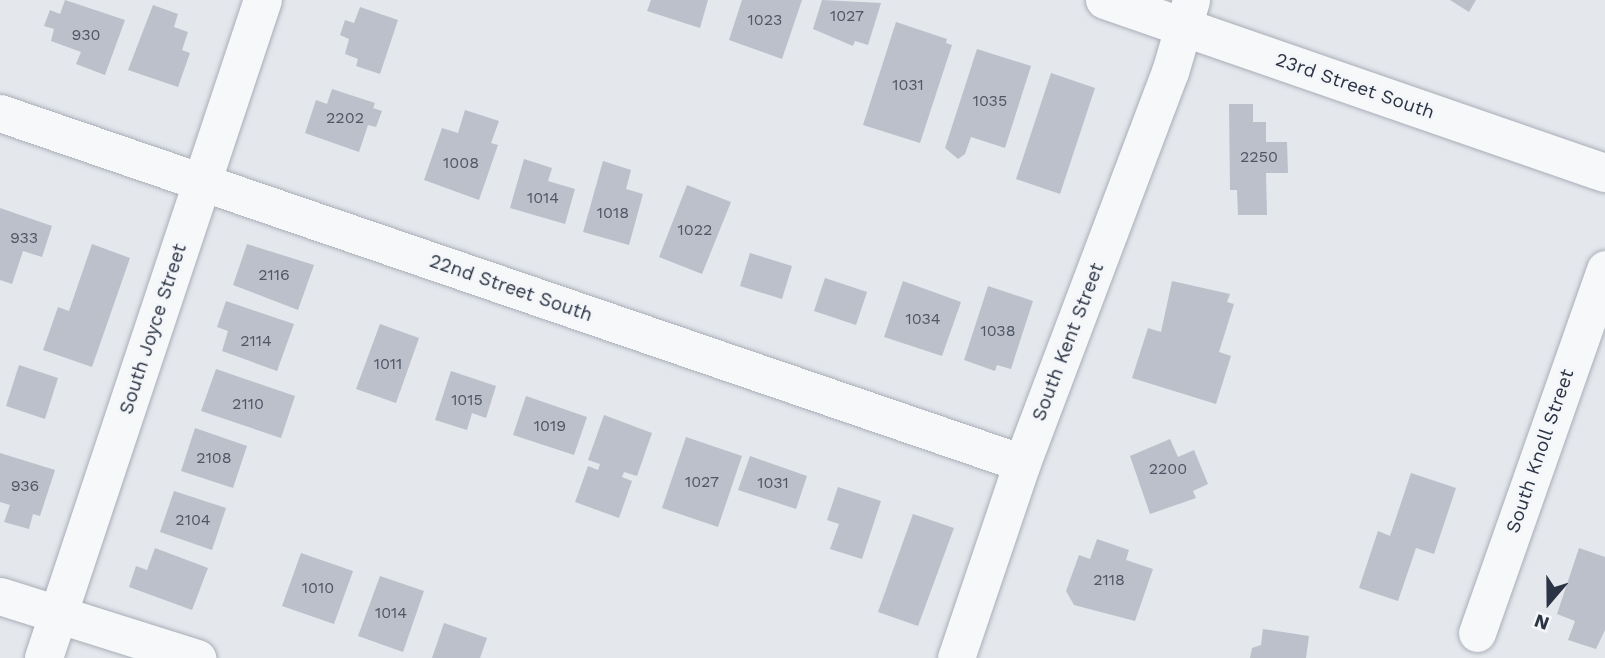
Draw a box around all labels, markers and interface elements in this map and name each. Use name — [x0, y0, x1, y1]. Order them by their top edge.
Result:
house number: 1027 — [830, 6, 864, 26]
house number: 1023 — [748, 10, 782, 30]
house number: 930 — [72, 25, 100, 45]
street label: 23rd Street South — [1272, 48, 1438, 124]
house number: 1031 — [892, 75, 924, 95]
house number: 1035 — [973, 91, 1007, 111]
house number: 2202 — [326, 108, 364, 128]
house number: 2250 — [1240, 147, 1278, 167]
house number: 1008 — [443, 153, 479, 173]
house number: 1014 — [527, 188, 559, 208]
house number: 1018 — [597, 203, 629, 223]
house number: 1022 — [678, 220, 712, 240]
house number: 933 — [10, 228, 38, 248]
street label: South Joyce Street — [115, 241, 191, 417]
street label: 22nd Street South — [426, 249, 596, 327]
street label: South Kent Street — [1027, 260, 1109, 424]
house number: 2116 — [258, 265, 290, 285]
house number: 1034 — [906, 309, 940, 329]
house number: 1038 — [980, 321, 1016, 341]
house number: 2114 — [240, 331, 272, 351]
house number: 1011 — [374, 354, 402, 374]
street label: South Knoll Street — [1501, 366, 1579, 536]
house number: 1015 — [451, 390, 483, 410]
house number: 2110 — [232, 394, 264, 414]
house number: 1019 — [534, 416, 566, 436]
house number: 2108 — [196, 448, 232, 468]
house number: 2200 — [1149, 459, 1187, 479]
house number: 1027 — [685, 472, 719, 492]
house number: 1031 — [757, 473, 789, 493]
house number: 936 — [11, 476, 39, 496]
house number: 2104 — [175, 510, 211, 530]
north arrow — [1514, 567, 1584, 637]
house number: 2118 — [1093, 570, 1125, 590]
house number: 1010 — [302, 578, 334, 598]
house number: 1014 — [375, 603, 407, 623]
text: N — [1531, 609, 1552, 635]

